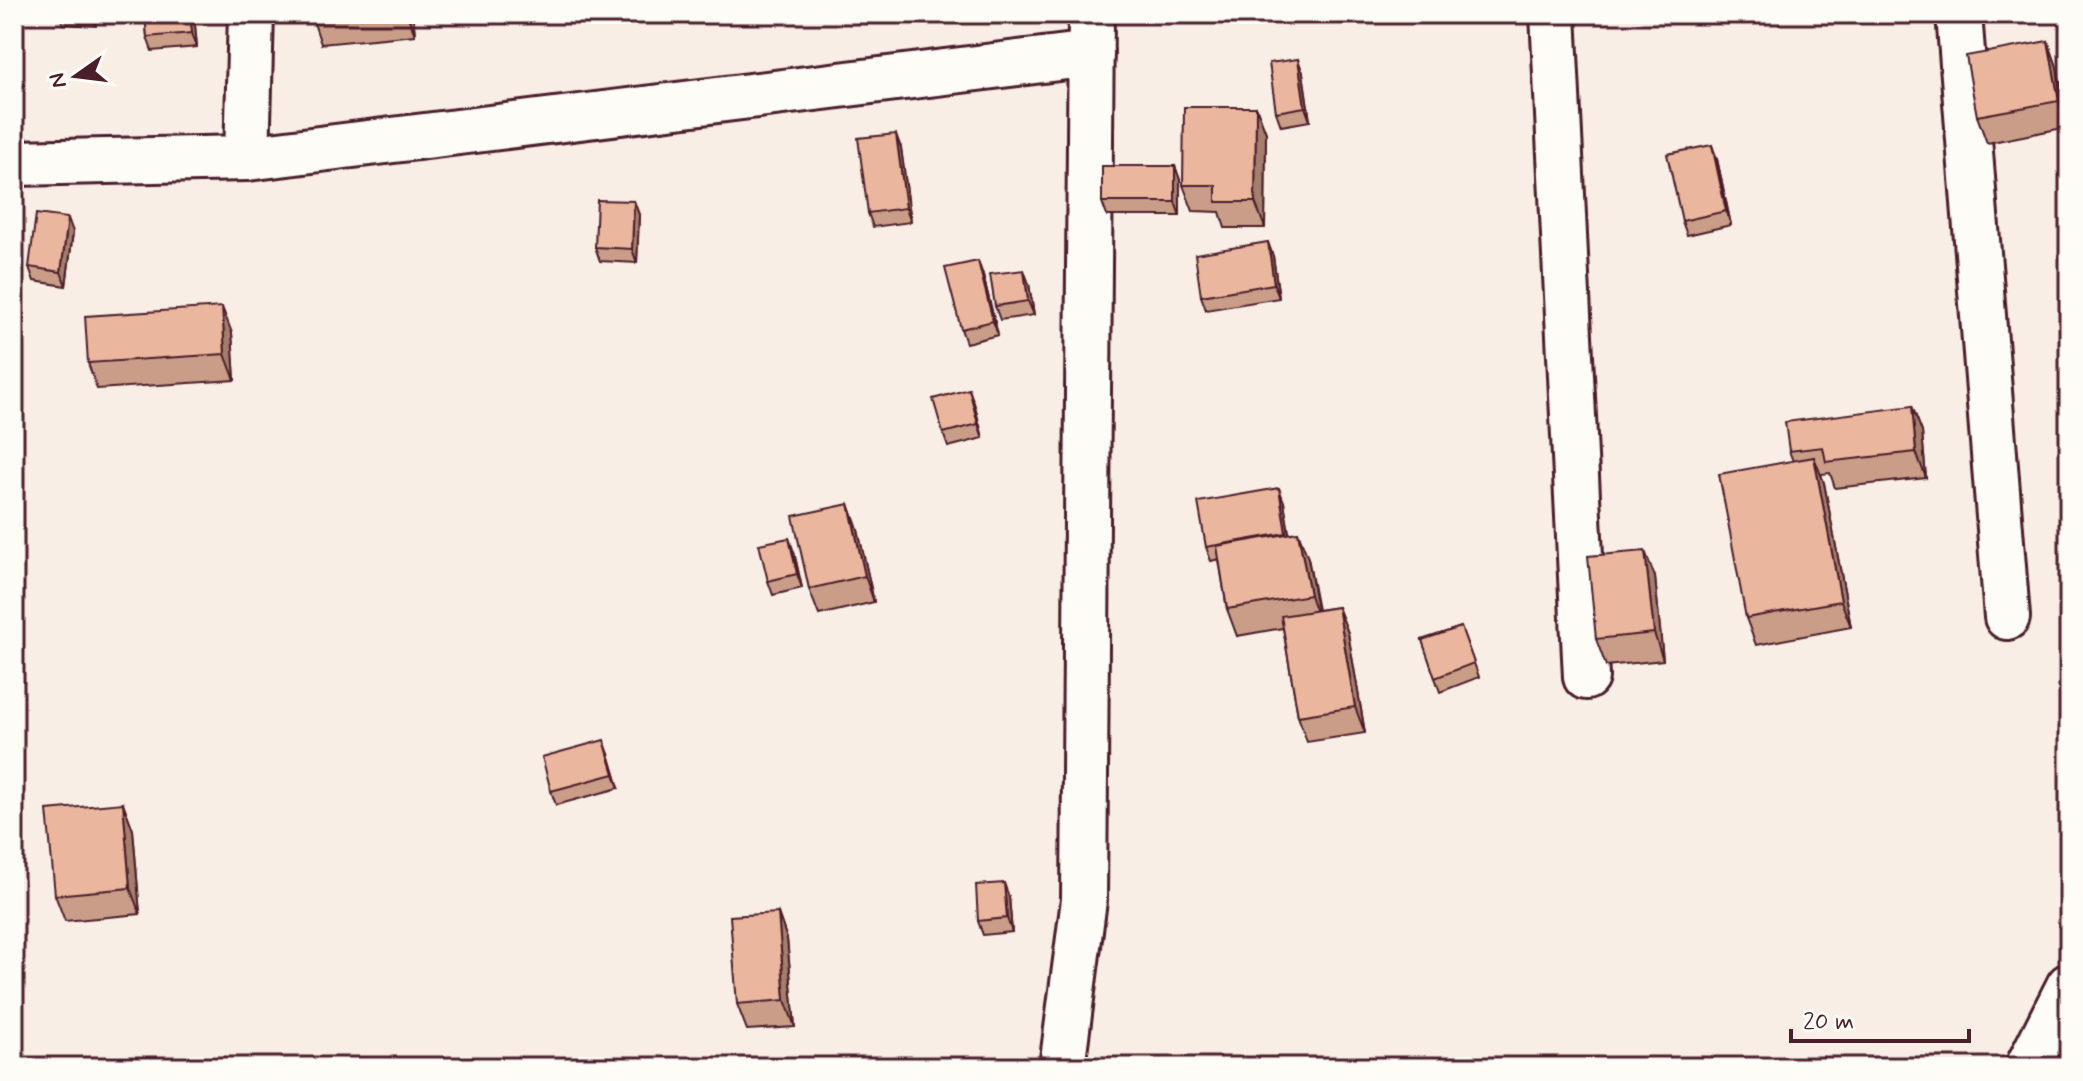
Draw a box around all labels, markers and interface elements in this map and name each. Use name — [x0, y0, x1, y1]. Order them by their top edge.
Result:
north arrow — [36, 36, 116, 116]
text: N — [43, 70, 74, 91]
scale bar — [1791, 993, 1969, 1043]
text: 20 m — [1803, 1007, 1854, 1038]

